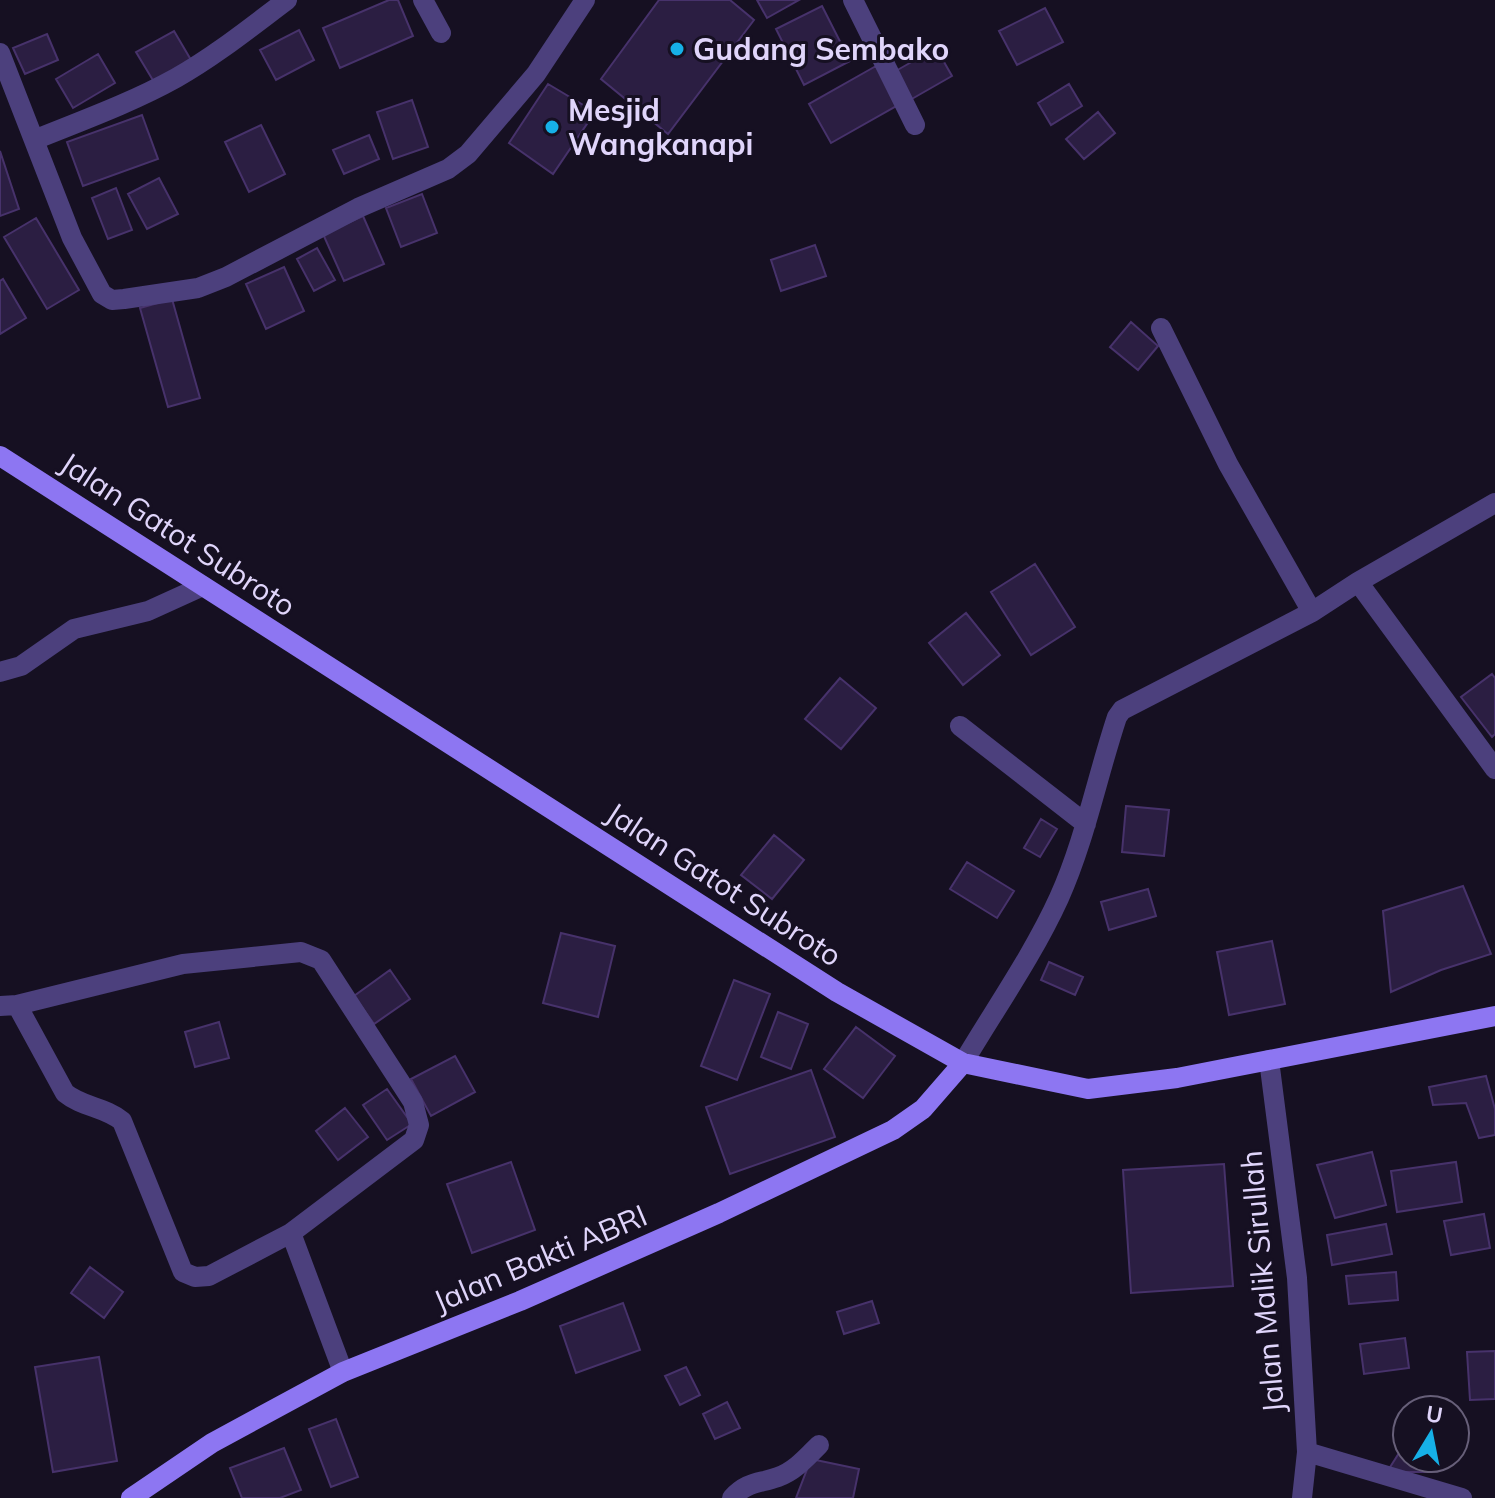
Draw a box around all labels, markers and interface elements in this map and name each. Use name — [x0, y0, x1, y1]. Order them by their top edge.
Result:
place label: Gudang Sembako — [693, 30, 949, 68]
marker: Gudang Sembako — [668, 40, 686, 58]
place label: Mesjid Wangkanapi — [568, 91, 753, 163]
marker: Mesjid Wangkanapi — [543, 118, 561, 136]
street label: Jalan Gatot Subroto — [53, 444, 303, 624]
street label: Jalan Gatot Subroto — [599, 794, 849, 974]
street label: Jalan Malik Sirullah — [1232, 1149, 1292, 1415]
street label: Jalan Bakti ABRI — [427, 1196, 653, 1320]
north arrow — [1391, 1394, 1471, 1474]
text: U — [1424, 1399, 1445, 1430]

